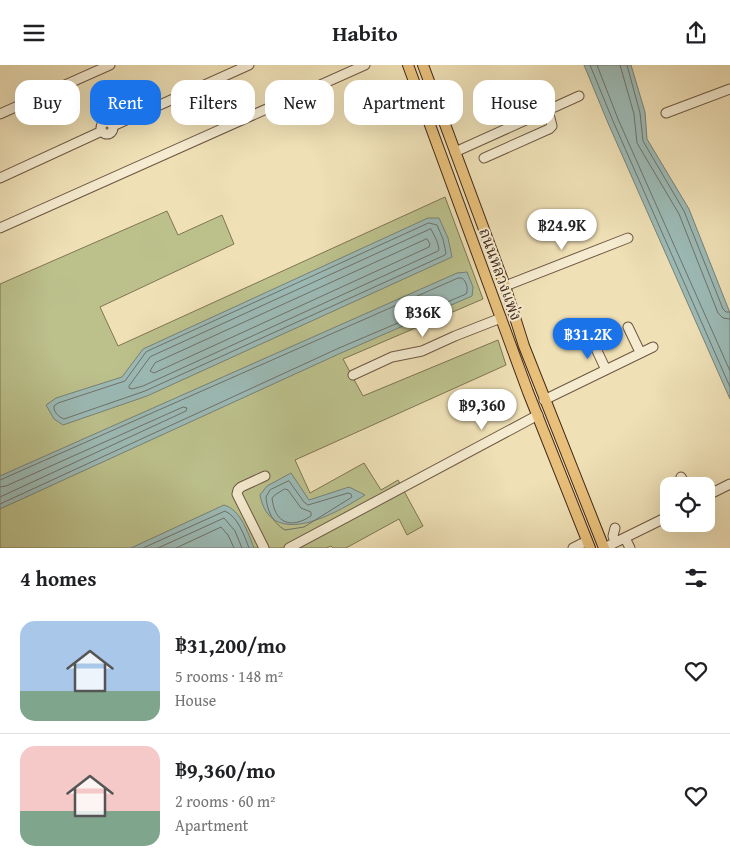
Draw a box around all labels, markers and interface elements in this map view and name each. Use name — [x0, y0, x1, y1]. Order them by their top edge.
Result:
text: Habito — [332, 17, 398, 49]
icon: menu — [20, 19, 48, 47]
icon: share — [682, 19, 710, 47]
chip: Buy — [15, 80, 80, 125]
chip: Rent — [90, 80, 161, 125]
chip: Filters — [171, 80, 255, 125]
chip: New — [265, 80, 334, 125]
chip: Apartment — [344, 80, 463, 125]
chip: House — [473, 80, 555, 125]
pin: ฿24.9K — [521, 209, 603, 251]
text: ฿24.9K — [538, 213, 586, 237]
street label: ถนนหลวงแพ่ง — [473, 224, 529, 324]
pin: ฿36K — [393, 295, 453, 338]
text: ฿36K — [405, 300, 441, 324]
pin: ฿31.2K — [547, 317, 629, 360]
text: ฿31.2K — [564, 322, 612, 346]
pin: ฿9,360 — [441, 389, 523, 431]
text: ฿9,360 — [459, 393, 505, 417]
map controls — [660, 477, 715, 532]
button: locate — [660, 477, 715, 532]
text: 4 homes — [20, 563, 96, 594]
icon: filters — [682, 564, 710, 592]
text: ฿31,200/mo — [175, 630, 286, 661]
icon: home — [60, 641, 120, 701]
icon: heart — [682, 657, 710, 685]
text: 5 rooms · 148 m² — [175, 664, 283, 688]
text: House — [175, 688, 216, 712]
text: ฿9,360/mo — [175, 755, 275, 786]
icon: home — [60, 766, 120, 826]
icon: heart — [682, 782, 710, 810]
text: 2 rooms · 60 m² — [175, 789, 275, 813]
text: Apartment — [175, 813, 248, 837]

